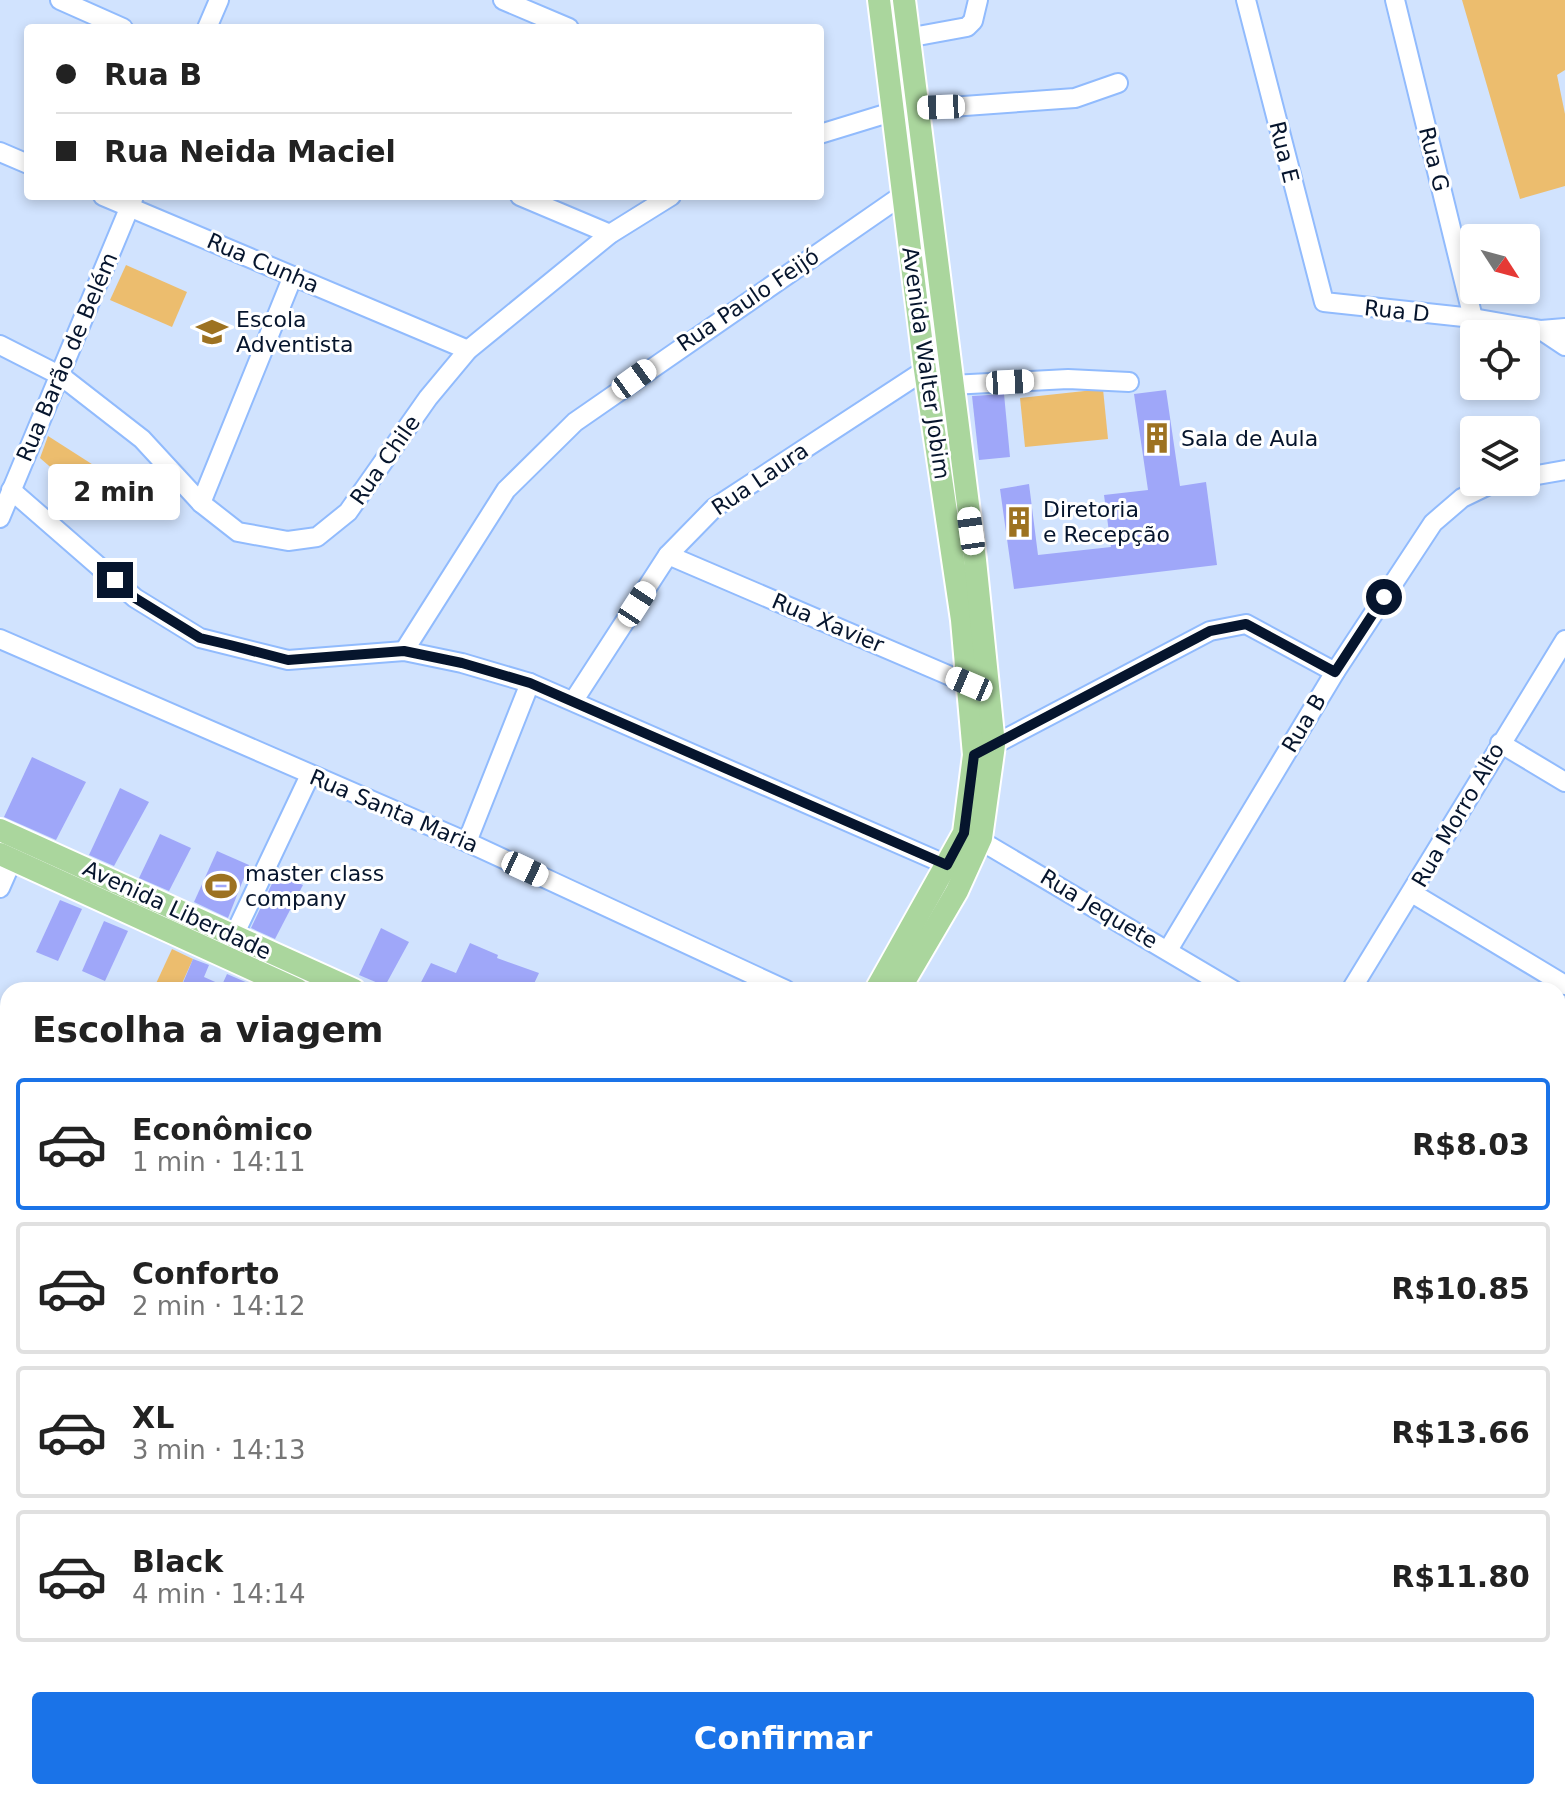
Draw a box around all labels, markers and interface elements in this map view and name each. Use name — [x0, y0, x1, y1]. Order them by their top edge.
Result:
text: Rua B — [104, 57, 202, 92]
car — [917, 94, 965, 120]
street label: Rua E — [1264, 119, 1304, 185]
street label: Rua G — [1414, 124, 1454, 194]
text: Rua Neida Maciel — [104, 134, 396, 169]
north arrow — [1460, 224, 1540, 304]
map controls — [1460, 224, 1540, 496]
street label: Rua Cunha — [203, 228, 323, 298]
street label: Rua Paulo Feijó — [672, 243, 824, 357]
street label: Avenida Walter Jobim — [897, 245, 955, 481]
street label: Rua Barão de Belém — [12, 249, 122, 465]
street label: Rua D — [1363, 295, 1431, 327]
place label: Escola Adventista — [236, 307, 353, 357]
school or university icon: Escola Adventista — [195, 315, 229, 349]
button: locate — [1460, 320, 1540, 400]
car — [608, 355, 660, 403]
car — [985, 369, 1035, 395]
street label: Rua Chile — [345, 410, 425, 510]
button: layers — [1460, 416, 1540, 496]
building icon: Sala de Aula — [1140, 421, 1174, 455]
place label: Sala de Aula — [1181, 426, 1318, 451]
street label: Rua Laura — [707, 438, 813, 520]
callout: 2 min — [49, 464, 181, 520]
text: 2 min — [73, 477, 155, 507]
place label: Diretoria e Recepção — [1043, 497, 1170, 547]
building icon: Diretoria e Recepção — [1002, 505, 1036, 539]
car — [956, 506, 986, 556]
route end — [97, 562, 133, 598]
car — [614, 577, 660, 631]
route start — [1366, 579, 1402, 615]
street label: Rua Xavier — [768, 588, 889, 658]
car — [942, 664, 996, 704]
street label: Rua B — [1277, 689, 1331, 757]
street label: Rua Morro Alto — [1407, 739, 1509, 891]
street label: Rua Santa Maria — [306, 764, 482, 858]
car — [498, 848, 552, 890]
street label: Avenida Liberdade — [79, 856, 275, 964]
place label: master class company — [245, 861, 384, 911]
street label: Rua Jequete — [1036, 864, 1162, 954]
sports icon: master class company — [204, 869, 238, 903]
text: Escolha a viagem — [32, 1009, 384, 1050]
icon: car — [36, 1108, 108, 1180]
text: Econômico — [132, 1112, 313, 1147]
text: R$8.03 — [1412, 1127, 1530, 1162]
text: 1 min · 14:11 — [132, 1147, 306, 1177]
icon: car — [36, 1252, 108, 1324]
text: Conforto — [132, 1256, 279, 1291]
text: R$10.85 — [1391, 1271, 1530, 1306]
text: 2 min · 14:12 — [132, 1291, 306, 1321]
icon: car — [36, 1396, 108, 1468]
text: XL — [132, 1400, 174, 1435]
text: R$13.66 — [1391, 1415, 1530, 1450]
text: 3 min · 14:13 — [132, 1435, 306, 1465]
icon: car — [36, 1540, 108, 1612]
text: Black — [132, 1544, 223, 1579]
text: R$11.80 — [1391, 1559, 1530, 1594]
text: 4 min · 14:14 — [132, 1579, 306, 1609]
button: Confirmar — [32, 1692, 1534, 1784]

